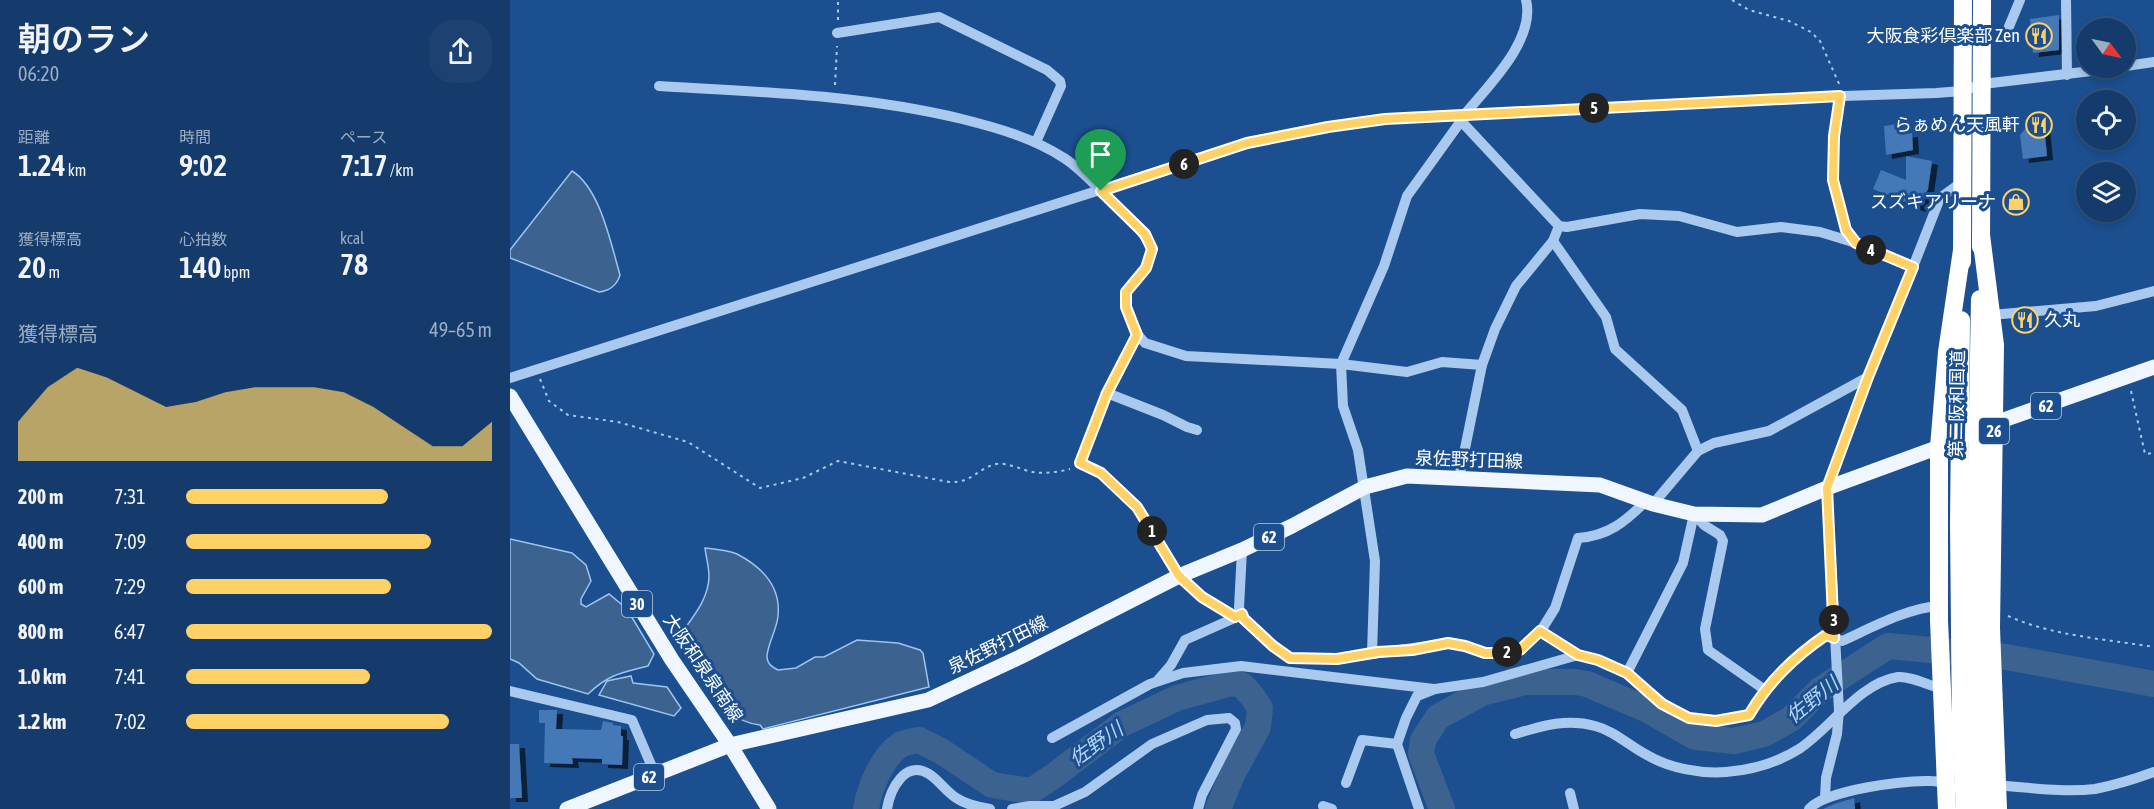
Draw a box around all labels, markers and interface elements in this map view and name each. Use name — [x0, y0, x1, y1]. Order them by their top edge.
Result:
north arrow — [2076, 18, 2136, 78]
map controls — [2076, 18, 2136, 222]
text: 朝のラン — [18, 20, 150, 58]
button: share — [429, 20, 492, 83]
restaurant icon: 大阪食彩倶楽部 Zen — [2024, 21, 2054, 51]
place label: 大阪食彩倶楽部 Zen — [1867, 25, 2020, 46]
text: 06:20 — [18, 62, 59, 85]
button: locate — [2076, 90, 2136, 150]
pin: 5 — [1579, 93, 1609, 123]
text: 5 — [1590, 99, 1598, 117]
restaurant icon: らぁめん天風軒 — [2024, 110, 2054, 140]
place label: らぁめん天風軒 — [1894, 114, 2020, 135]
text: 距離 — [18, 128, 50, 146]
text: 時間 — [179, 128, 211, 146]
text: ペース — [340, 128, 387, 146]
pin — [1075, 129, 1126, 191]
icon: arrive — [1084, 138, 1117, 171]
text: 1.24 — [18, 148, 66, 182]
text: 9:02 — [179, 148, 227, 182]
text: 7:17 — [340, 148, 388, 182]
pin: 6 — [1169, 149, 1199, 179]
text: 6 — [1180, 155, 1188, 173]
text: km — [66, 161, 86, 179]
text: /km — [388, 161, 414, 179]
button: layers — [2076, 162, 2136, 222]
shop icon: スズキアリーナ — [2001, 187, 2031, 217]
place label: スズキアリーナ — [1870, 191, 1996, 212]
text: kcal — [340, 229, 364, 247]
text: 獲得標高 — [18, 230, 82, 248]
text: 心拍数 — [179, 230, 227, 248]
pin: 4 — [1856, 235, 1886, 265]
text: 4 — [1867, 241, 1875, 259]
text: 78 — [340, 247, 368, 281]
text: 20 — [18, 250, 46, 284]
text: 140 — [179, 250, 221, 284]
text: m — [46, 263, 60, 281]
text: bpm — [221, 263, 250, 281]
restaurant icon: 久丸 — [2010, 305, 2040, 335]
place label: 久丸 — [2044, 309, 2080, 330]
text: 49–65 m — [429, 318, 492, 341]
text: 獲得標高 — [18, 322, 98, 345]
street label: 第二阪和国道 — [1945, 350, 1968, 458]
road number: 62 — [2031, 393, 2061, 419]
road number: 26 — [1979, 418, 2009, 444]
street label: 泉佐野打田線 — [1415, 447, 1523, 472]
text: 200 m — [18, 485, 63, 508]
text: 7:31 — [114, 485, 146, 508]
pin: 1 — [1137, 516, 1167, 546]
text: 1 — [1148, 522, 1156, 540]
road number: 62 — [1254, 524, 1284, 550]
text: 400 m — [18, 530, 63, 553]
text: 7:09 — [114, 530, 146, 553]
text: 600 m — [18, 575, 63, 598]
text: 7:29 — [114, 575, 146, 598]
road number: 30 — [622, 591, 652, 617]
pin: 3 — [1819, 605, 1849, 635]
street label: 大阪和泉泉南線 — [659, 610, 747, 726]
street label: 泉佐野打田線 — [945, 611, 1051, 678]
text: 3 — [1830, 611, 1838, 629]
text: 800 m — [18, 620, 63, 643]
text: 6:47 — [114, 620, 146, 643]
pin: 2 — [1492, 637, 1522, 667]
text: 2 — [1503, 643, 1511, 661]
text: 1.0 km — [18, 665, 66, 688]
text: 7:41 — [114, 665, 146, 688]
water label: 佐野川 — [1781, 671, 1844, 727]
text: 1.2 km — [18, 710, 66, 733]
text: 7:02 — [114, 710, 146, 733]
water label: 佐野川 — [1065, 716, 1129, 770]
road number: 62 — [634, 764, 664, 790]

